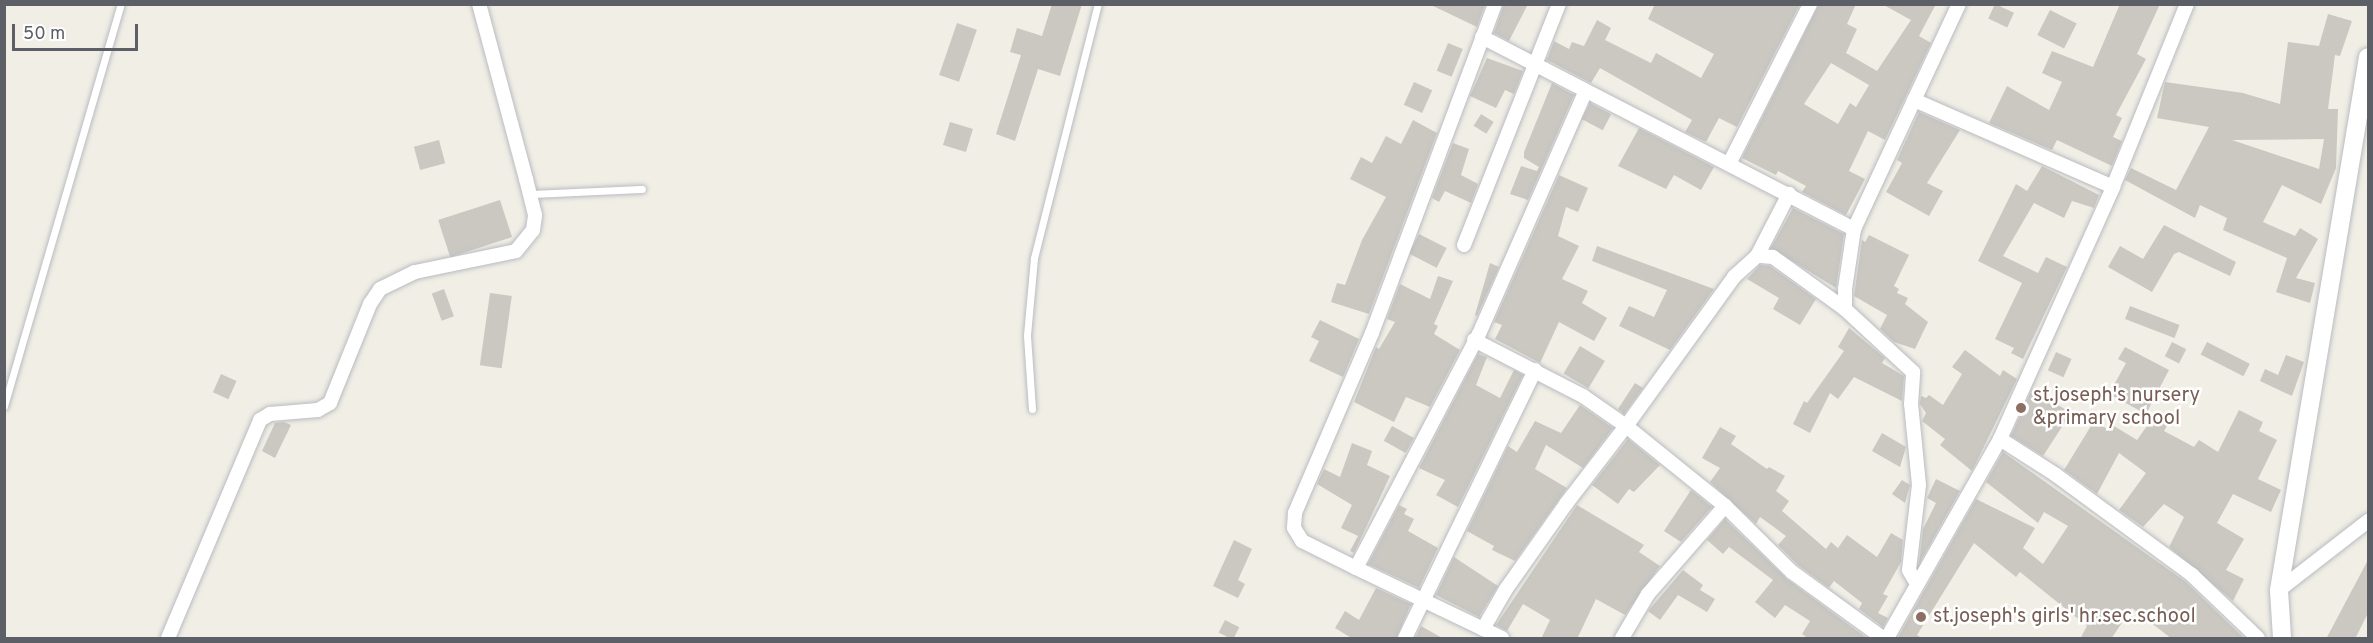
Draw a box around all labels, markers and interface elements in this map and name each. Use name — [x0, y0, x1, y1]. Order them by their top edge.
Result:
scale bar — [15, 12, 141, 50]
text: 50 m — [23, 23, 65, 46]
place label: st.joseph's nursery &primary school — [2033, 384, 2200, 431]
marker: st.joseph's nursery &primary school — [2014, 401, 2028, 415]
place label: st.joseph's girls' hr.sec.school — [1933, 605, 2196, 629]
marker: st.joseph's girls' hr.sec.school — [1914, 610, 1928, 624]

